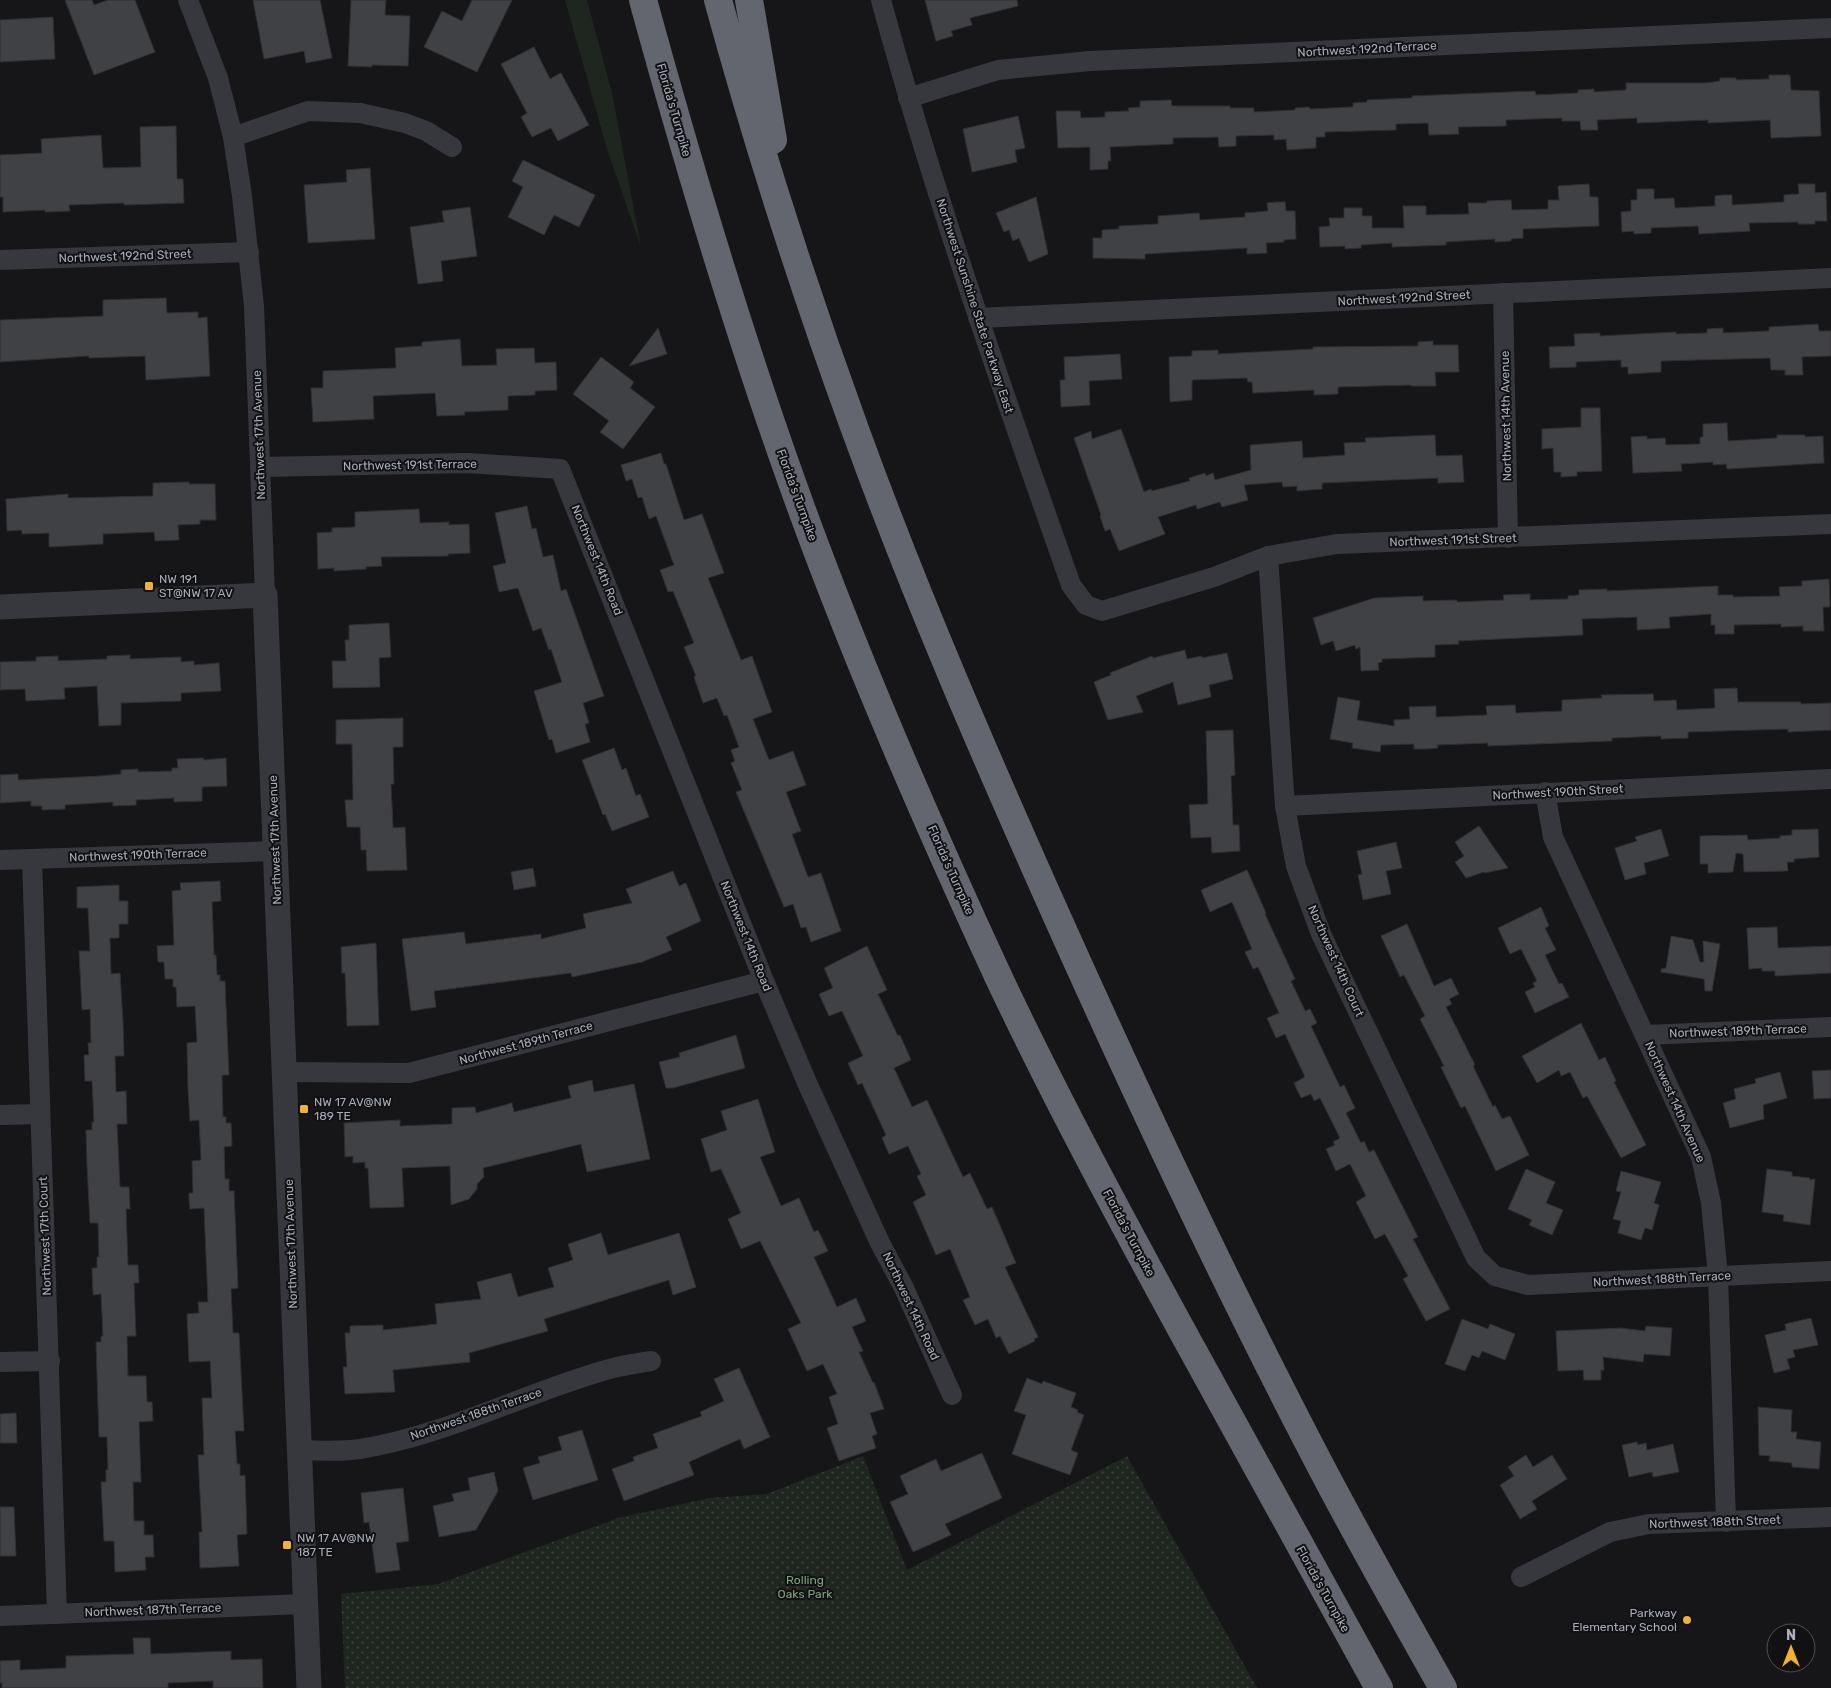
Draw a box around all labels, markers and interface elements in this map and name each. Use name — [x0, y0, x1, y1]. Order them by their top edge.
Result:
street label: Northwest 192nd Terrace — [1297, 38, 1437, 60]
street label: Florida's Turnpike — [654, 62, 694, 159]
street label: Northwest Sunshine State Parkway East — [934, 197, 1016, 415]
street label: Northwest 192nd Street — [58, 247, 192, 265]
street label: Northwest 192nd Street — [1337, 288, 1471, 308]
street label: Northwest 14th Avenue — [1498, 350, 1514, 482]
street label: Northwest 17th Avenue — [250, 370, 268, 500]
street label: Florida's Turnpike — [774, 447, 820, 543]
street label: Northwest 191st Terrace — [343, 457, 477, 473]
street label: Northwest 14th Road — [568, 503, 626, 617]
street label: Northwest 191st Street — [1389, 531, 1517, 549]
place label: NW 191 ST@NW 17 AV — [159, 572, 233, 600]
marker: NW 191 ST@NW 17 AV — [143, 580, 155, 592]
street label: Northwest 17th Avenue — [266, 775, 284, 905]
street label: Northwest 190th Street — [1492, 782, 1624, 802]
street label: Florida's Turnpike — [925, 823, 977, 917]
street label: Northwest 190th Terrace — [69, 846, 207, 864]
street label: Northwest 14th Road — [717, 879, 775, 993]
street label: Northwest 14th Court — [1305, 903, 1367, 1019]
street label: Northwest 189th Terrace — [458, 1018, 595, 1068]
street label: Northwest 189th Terrace — [1669, 1022, 1807, 1040]
street label: Northwest 14th Avenue — [1642, 1039, 1708, 1165]
place label: NW 17 AV@NW 189 TE — [314, 1095, 392, 1123]
marker: NW 17 AV@NW 189 TE — [298, 1103, 310, 1115]
street label: Northwest 17th Court — [36, 1176, 54, 1296]
street label: Northwest 17th Avenue — [282, 1179, 300, 1309]
street label: Florida's Turnpike — [1100, 1187, 1158, 1279]
street label: Northwest 14th Road — [880, 1250, 942, 1362]
street label: Northwest 188th Terrace — [1593, 1268, 1732, 1290]
street label: Northwest 188th Terrace — [408, 1385, 544, 1443]
street label: Northwest 188th Street — [1649, 1513, 1781, 1531]
place label: NW 17 AV@NW 187 TE — [297, 1531, 375, 1559]
marker: NW 17 AV@NW 187 TE — [281, 1539, 293, 1551]
street label: Florida's Turnpike — [1293, 1543, 1353, 1635]
park label: Rolling Oaks Park — [778, 1573, 833, 1601]
street label: Northwest 187th Terrace — [84, 1601, 222, 1619]
place label: Parkway Elementary School — [1572, 1606, 1677, 1634]
marker: Parkway Elementary School — [1681, 1614, 1693, 1626]
north arrow — [1766, 1623, 1816, 1673]
text: N — [1786, 1627, 1796, 1644]

